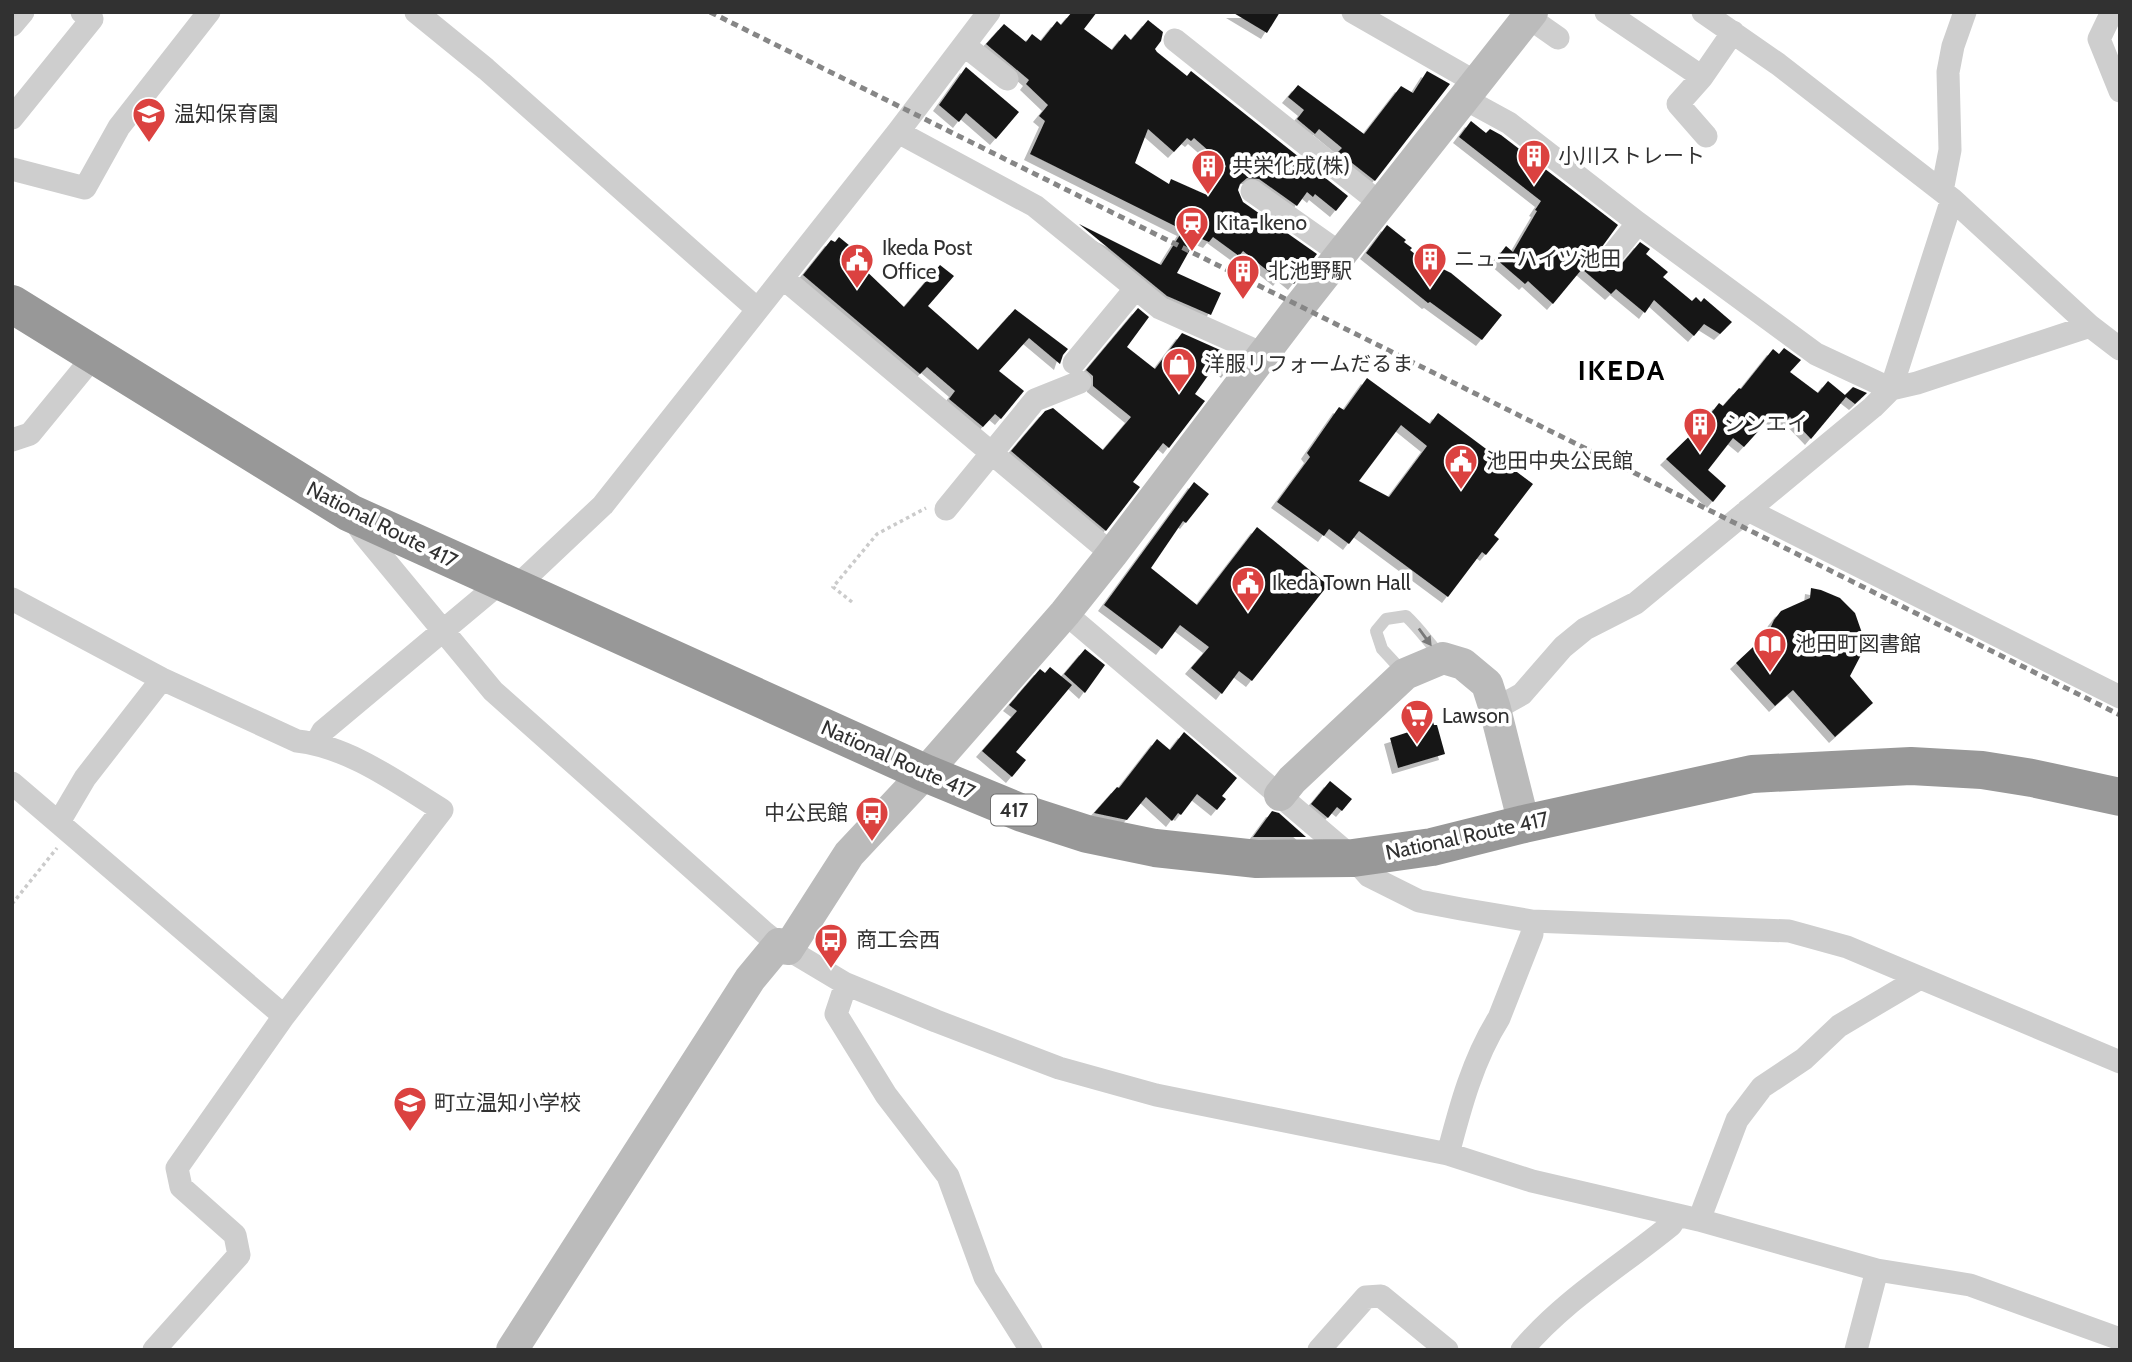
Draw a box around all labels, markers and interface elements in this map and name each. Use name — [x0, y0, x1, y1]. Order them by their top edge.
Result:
school or university icon: 温知保育園 — [130, 95, 168, 144]
place label: 温知保育園 — [174, 101, 279, 126]
building icon: 小川ストレート — [1515, 137, 1553, 186]
place label: 小川ストレート — [1558, 143, 1705, 168]
building icon: 共栄化成(株) — [1189, 147, 1227, 196]
place label: 共栄化成(株) — [1232, 153, 1350, 178]
station icon: Kita-Ikeno — [1173, 204, 1211, 253]
place label: Kita-Ikeno — [1216, 210, 1307, 235]
place label: Ikeda Post Office — [882, 235, 972, 284]
building icon: ニューハイツ池田 — [1411, 240, 1449, 289]
public building icon: Ikeda Post Office — [838, 241, 876, 290]
place label: ニューハイツ池田 — [1454, 246, 1621, 271]
building icon: 北池野駅 — [1224, 252, 1262, 301]
place label: 北池野駅 — [1268, 258, 1352, 283]
shop icon: 洋服リフォームだるま — [1160, 345, 1198, 394]
place label: 洋服リフォームだるま — [1204, 351, 1413, 376]
district label: IKEDA — [1578, 353, 1666, 387]
building icon: シンエイ — [1681, 405, 1719, 454]
place label: シンエイ — [1724, 411, 1808, 436]
public building icon: 池田中央公民館 — [1442, 442, 1480, 491]
place label: 池田中央公民館 — [1486, 448, 1633, 473]
street label: National Route 417 — [303, 476, 462, 574]
public building icon: Ikeda Town Hall — [1229, 564, 1267, 613]
place label: Ikeda Town Hall — [1272, 570, 1411, 595]
library icon: 池田町図書館 — [1751, 625, 1789, 674]
one-way arrow — [1418, 628, 1432, 646]
place label: 池田町図書館 — [1795, 631, 1921, 656]
supermarket icon: Lawson — [1398, 697, 1436, 746]
place label: Lawson — [1442, 703, 1510, 728]
street label: National Route 417 — [817, 714, 979, 805]
bus stop icon: 中公民館 — [853, 794, 891, 843]
road number: 417 — [991, 794, 1037, 825]
place label: 中公民館 — [764, 800, 848, 825]
street label: National Route 417 — [1383, 806, 1551, 865]
bus stop icon: 商工会西 — [812, 921, 850, 970]
place label: 商工会西 — [856, 927, 940, 952]
school or university icon: 町立温知小学校 — [391, 1084, 429, 1133]
place label: 町立温知小学校 — [434, 1090, 581, 1115]

